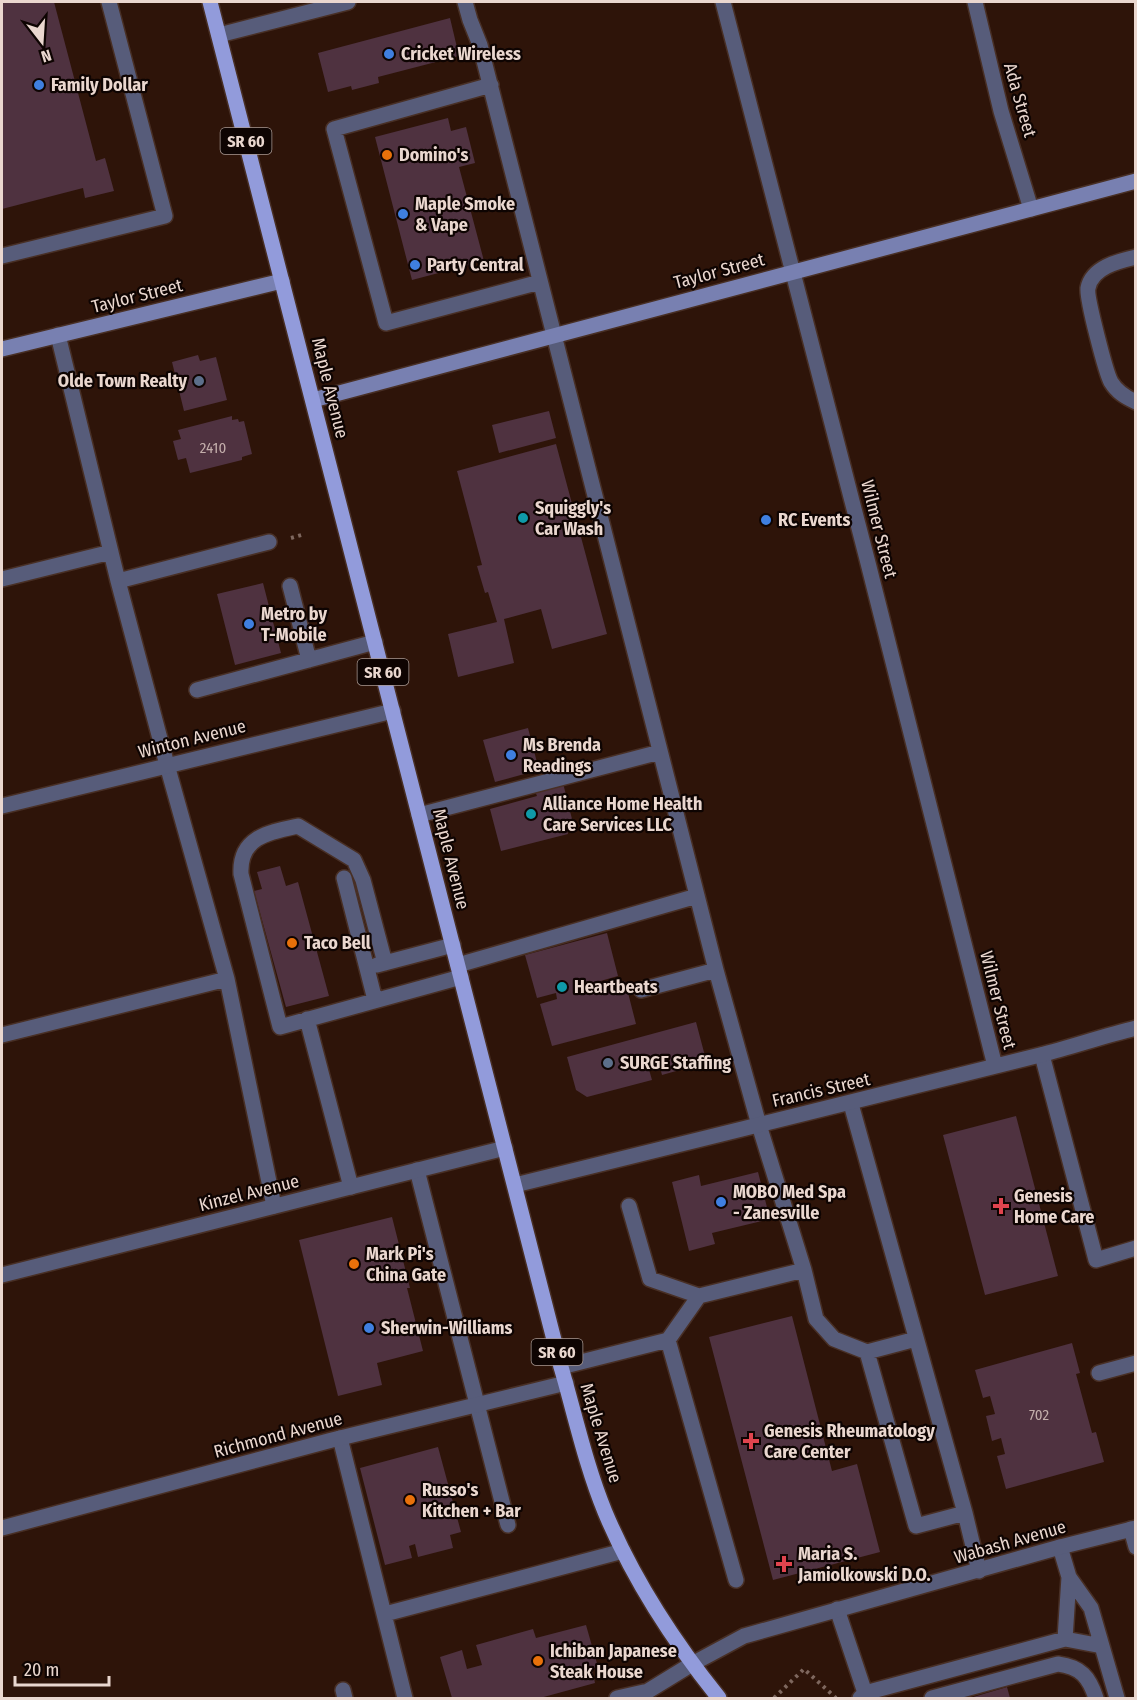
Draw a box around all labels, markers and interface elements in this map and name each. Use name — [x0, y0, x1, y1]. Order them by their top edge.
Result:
north arrow — [12, 12, 72, 72]
place label: Cricket Wireless — [401, 43, 521, 65]
text: N — [39, 45, 54, 66]
marker: Cricket Wireless — [382, 47, 396, 61]
street label: Ada Street — [999, 60, 1041, 140]
place label: Family Dollar — [51, 74, 148, 96]
marker: Family Dollar — [32, 78, 46, 92]
road number: SR 60 — [220, 128, 272, 154]
place label: Domino's — [399, 144, 468, 166]
marker: Domino's — [380, 148, 394, 162]
place label: Maple Smoke & Vape — [415, 193, 515, 236]
marker: Maple Smoke & Vape — [396, 207, 410, 221]
street label: Taylor Street — [671, 248, 767, 294]
place label: Party Central — [427, 254, 524, 276]
marker: Party Central — [408, 258, 422, 272]
street label: Taylor Street — [89, 274, 185, 318]
street label: Maple Avenue — [307, 335, 353, 441]
place label: Olde Town Realty — [58, 370, 187, 392]
marker: Olde Town Realty — [192, 374, 206, 388]
house number: 2410 — [200, 439, 226, 457]
street label: Wilmer Street — [856, 478, 902, 580]
place label: Squiggly's Car Wash — [535, 497, 611, 540]
place label: RC Events — [778, 509, 850, 531]
marker: Squiggly's Car Wash — [516, 511, 530, 525]
marker: RC Events — [759, 513, 773, 527]
place label: Metro by T-Mobile — [261, 603, 327, 646]
marker: Metro by T-Mobile — [242, 617, 256, 631]
road number: SR 60 — [358, 659, 409, 685]
street label: Winton Avenue — [136, 715, 248, 763]
place label: Ms Brenda Readings — [523, 734, 601, 777]
marker: Ms Brenda Readings — [504, 748, 518, 762]
place label: Alliance Home Health Care Services LLC — [542, 793, 702, 836]
street label: Maple Avenue — [428, 806, 474, 912]
marker: Alliance Home Health Care Services LLC — [524, 807, 538, 821]
place label: Taco Bell — [304, 932, 371, 954]
marker: Taco Bell — [285, 936, 299, 950]
street label: Wilmer Street — [975, 949, 1021, 1051]
place label: Heartbeats — [574, 976, 658, 998]
marker: Heartbeats — [555, 980, 569, 994]
place label: SURGE Staffing — [620, 1052, 731, 1074]
marker: SURGE Staffing — [601, 1056, 615, 1070]
street label: Francis Street — [770, 1068, 872, 1112]
street label: Kinzel Avenue — [197, 1170, 301, 1216]
place label: MOBO Med Spa - Zanesville — [733, 1181, 846, 1224]
place label: Genesis Home Care — [1014, 1185, 1094, 1228]
marker: MOBO Med Spa - Zanesville — [714, 1195, 728, 1209]
marker: Genesis Home Care — [992, 1197, 1010, 1215]
place label: Mark Pi's China Gate — [366, 1243, 446, 1286]
marker: Mark Pi's China Gate — [347, 1257, 361, 1271]
place label: Sherwin-Williams — [381, 1317, 512, 1339]
marker: Sherwin-Williams — [362, 1321, 376, 1335]
road number: SR 60 — [532, 1339, 582, 1365]
street label: Maple Avenue — [575, 1380, 627, 1486]
house number: 702 — [1029, 1406, 1049, 1424]
street label: Richmond Avenue — [211, 1407, 345, 1463]
place label: Genesis Rheumatology Care Center — [764, 1420, 935, 1463]
marker: Genesis Rheumatology Care Center — [742, 1432, 760, 1450]
place label: Russo's Kitchen + Bar — [422, 1479, 521, 1522]
marker: Russo's Kitchen + Bar — [403, 1493, 417, 1507]
street label: Wabash Avenue — [952, 1515, 1069, 1568]
place label: Maria S. Jamiolkowski D.O. — [797, 1543, 931, 1586]
marker: Maria S. Jamiolkowski D.O. — [775, 1555, 793, 1573]
place label: Ichiban Japanese Steak House — [550, 1640, 677, 1683]
scale bar — [15, 1649, 110, 1687]
marker: Ichiban Japanese Steak House — [531, 1654, 545, 1668]
text: 20 m — [24, 1659, 59, 1681]

